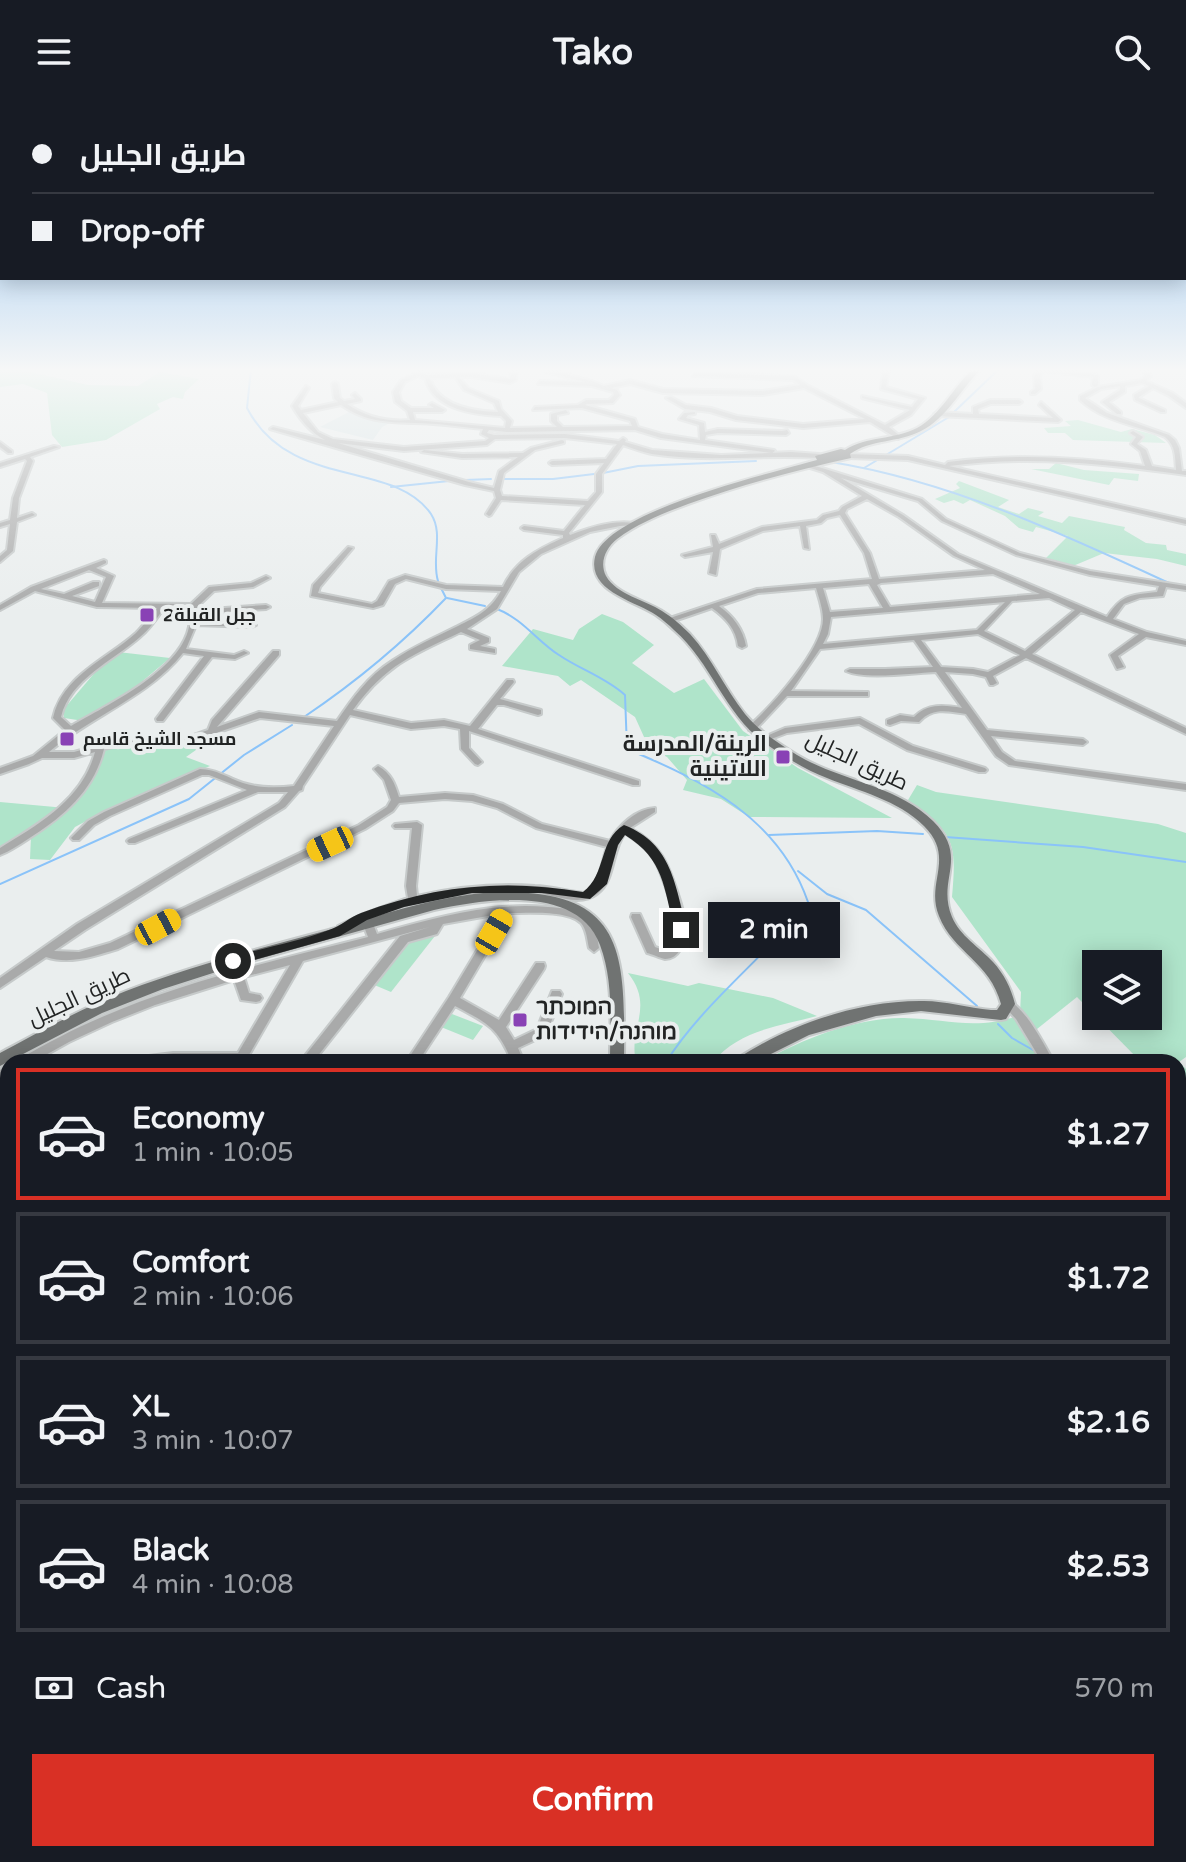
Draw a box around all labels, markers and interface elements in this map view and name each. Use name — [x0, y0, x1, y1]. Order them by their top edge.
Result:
icon: menu — [32, 30, 76, 74]
icon: search — [1110, 30, 1154, 74]
text: Tako — [553, 31, 633, 74]
text: طريق الجليل — [80, 137, 246, 174]
text: Drop-off — [80, 213, 204, 250]
place label: جبل القبلة2 — [163, 604, 256, 626]
marker: جبل القبلة2 — [138, 606, 156, 624]
street label: طريق الجليل — [802, 726, 912, 796]
place label: مسجد الشيخ قاسم — [83, 728, 236, 751]
marker: مسجد الشيخ قاسم — [58, 730, 76, 748]
place label: الرينة/المدرسة اللاتينية — [623, 731, 767, 782]
marker: الرينة/المدرسة اللاتينية — [774, 748, 792, 766]
car — [303, 823, 357, 865]
callout: 2 min — [709, 902, 841, 958]
car — [131, 905, 185, 949]
car — [472, 905, 516, 959]
route end — [663, 912, 699, 948]
text: 2 min — [739, 914, 809, 945]
route start — [215, 943, 251, 979]
map controls — [1082, 950, 1162, 1030]
button: layers — [1082, 950, 1162, 1030]
street label: طريق الجليل — [24, 962, 134, 1032]
place label: המוכתר מוהנה/הידידות — [536, 994, 677, 1045]
marker: המוכתר מוהנה/הידידות — [511, 1011, 529, 1029]
icon: car — [36, 1098, 108, 1170]
text: Economy — [132, 1100, 265, 1137]
text: $1.27 — [1067, 1116, 1150, 1153]
text: 1 min · 10:05 — [132, 1137, 294, 1168]
icon: car — [36, 1242, 108, 1314]
text: Comfort — [132, 1244, 250, 1281]
text: $1.72 — [1068, 1260, 1150, 1297]
text: 2 min · 10:06 — [132, 1281, 294, 1312]
icon: car — [36, 1386, 108, 1458]
text: XL — [132, 1388, 169, 1425]
text: $2.16 — [1067, 1404, 1150, 1441]
text: 3 min · 10:07 — [132, 1425, 294, 1456]
icon: car — [36, 1530, 108, 1602]
text: Black — [132, 1532, 209, 1569]
text: $2.53 — [1067, 1548, 1150, 1585]
text: 4 min · 10:08 — [132, 1569, 294, 1600]
icon: cash — [32, 1666, 76, 1710]
text: Cash — [96, 1670, 166, 1707]
text: 570 m — [1074, 1673, 1154, 1704]
button: Confirm — [32, 1754, 1154, 1846]

